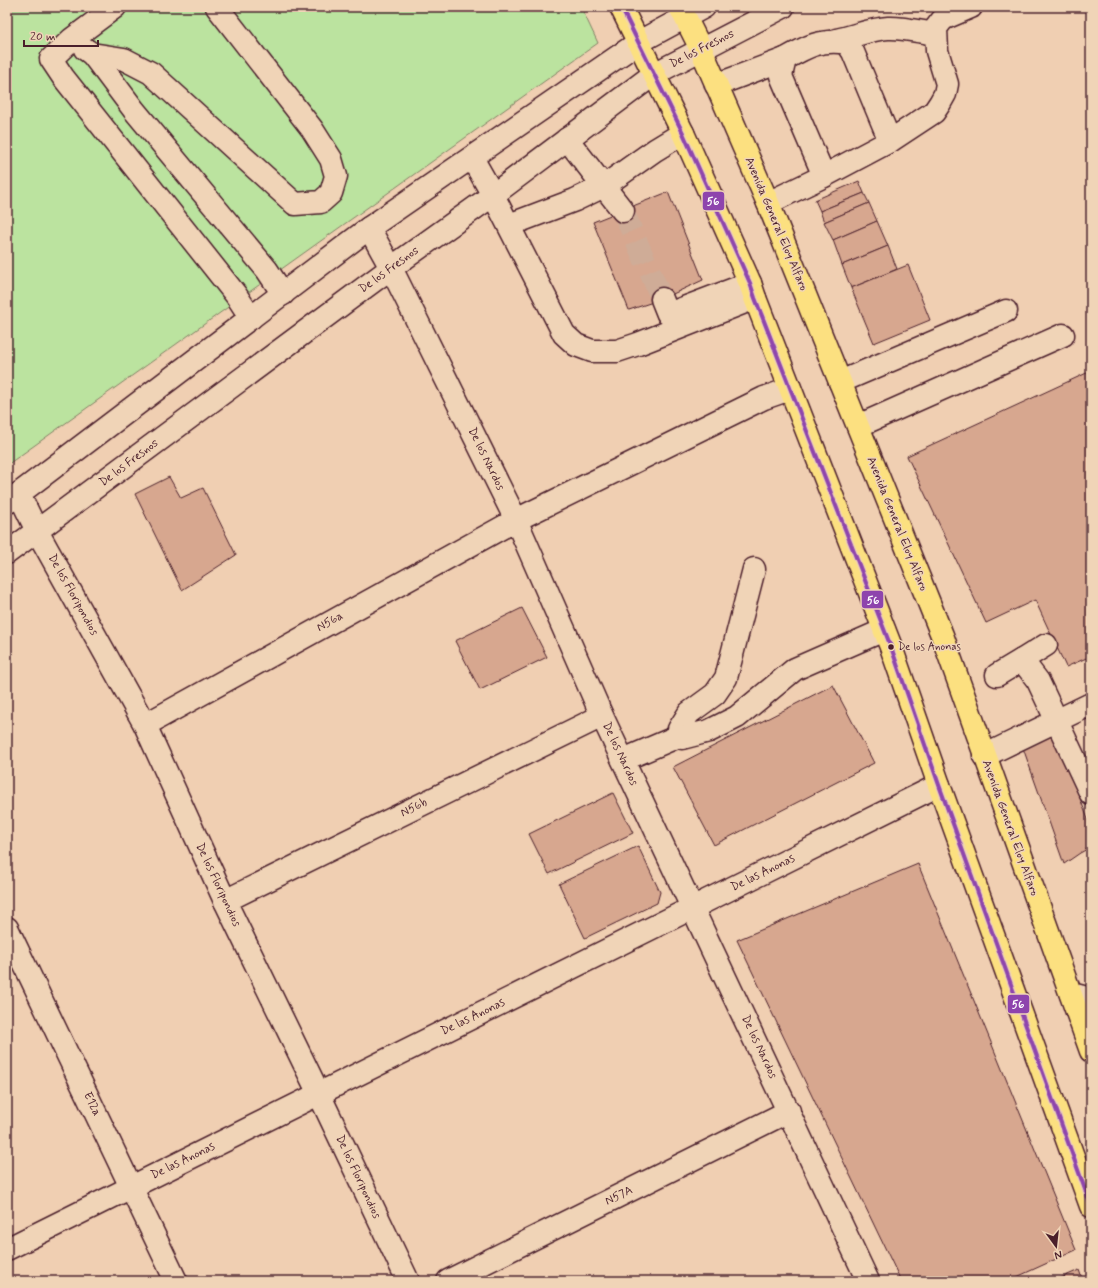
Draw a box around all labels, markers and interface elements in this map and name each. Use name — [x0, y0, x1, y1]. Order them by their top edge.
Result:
scale bar — [24, 22, 98, 48]
street label: De los Fresnos — [667, 26, 737, 72]
text: 20 m — [30, 29, 56, 45]
street label: Avenida General Eloy Alfaro — [741, 155, 812, 294]
line badge: 56 — [702, 191, 725, 211]
text: 56 — [707, 195, 719, 209]
street label: De los Fresnos — [356, 243, 422, 297]
street label: De los Nardos — [464, 425, 508, 494]
street label: De los Fresnos — [96, 435, 162, 491]
street label: Avenida General Eloy Alfaro — [863, 454, 931, 594]
street label: De los Floripondios — [44, 551, 102, 639]
line badge: 56 — [861, 590, 884, 609]
text: 56 — [867, 594, 879, 608]
street label: N56a — [314, 608, 346, 636]
place label: De los Anonas — [898, 640, 961, 654]
marker: De los Anonas — [886, 642, 896, 652]
street label: De los Nardos — [598, 720, 642, 789]
street label: Avenida General Eloy Alfaro — [978, 758, 1042, 899]
street label: N56b — [398, 795, 430, 821]
street label: De los Floripondios — [192, 840, 245, 930]
street label: De las Anonas — [728, 850, 798, 895]
street label: De las Anonas — [438, 994, 508, 1039]
line badge: 56 — [1007, 994, 1030, 1014]
text: 56 — [1012, 998, 1024, 1012]
street label: De los Nardos — [737, 1013, 781, 1082]
street label: E12a — [79, 1089, 105, 1119]
street label: De los Floripondios — [332, 1132, 385, 1222]
street label: De las Anonas — [148, 1138, 218, 1183]
street label: N57A — [602, 1182, 636, 1210]
north arrow — [1036, 1226, 1076, 1266]
text: N — [1053, 1247, 1064, 1262]

